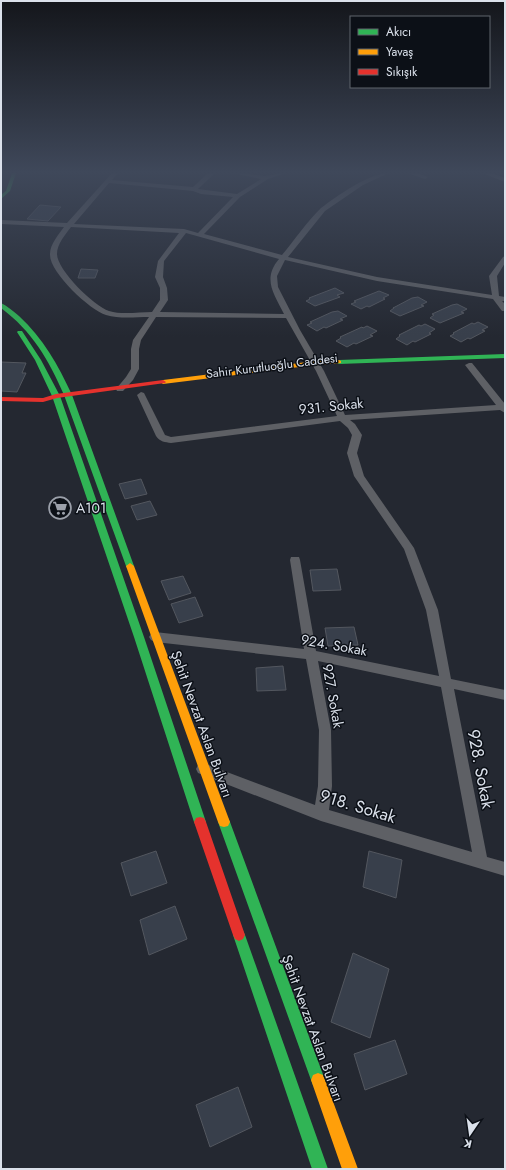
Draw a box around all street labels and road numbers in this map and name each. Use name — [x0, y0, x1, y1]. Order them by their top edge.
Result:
street label: Sahir Kurutluoğlu Caddesi — [205, 349, 339, 383]
street label: 931. Sokak — [298, 393, 365, 419]
street label: 924. Sokak — [299, 629, 370, 661]
street label: Şehit Nevzat Aslan Bulvarı — [166, 648, 238, 800]
street label: 927. Sokak — [318, 662, 349, 730]
street label: 928. Sokak — [462, 727, 501, 811]
street label: 918. Sokak — [317, 783, 399, 829]
street label: Şehit Nevzat Aslan Bulvarı — [277, 952, 349, 1104]

